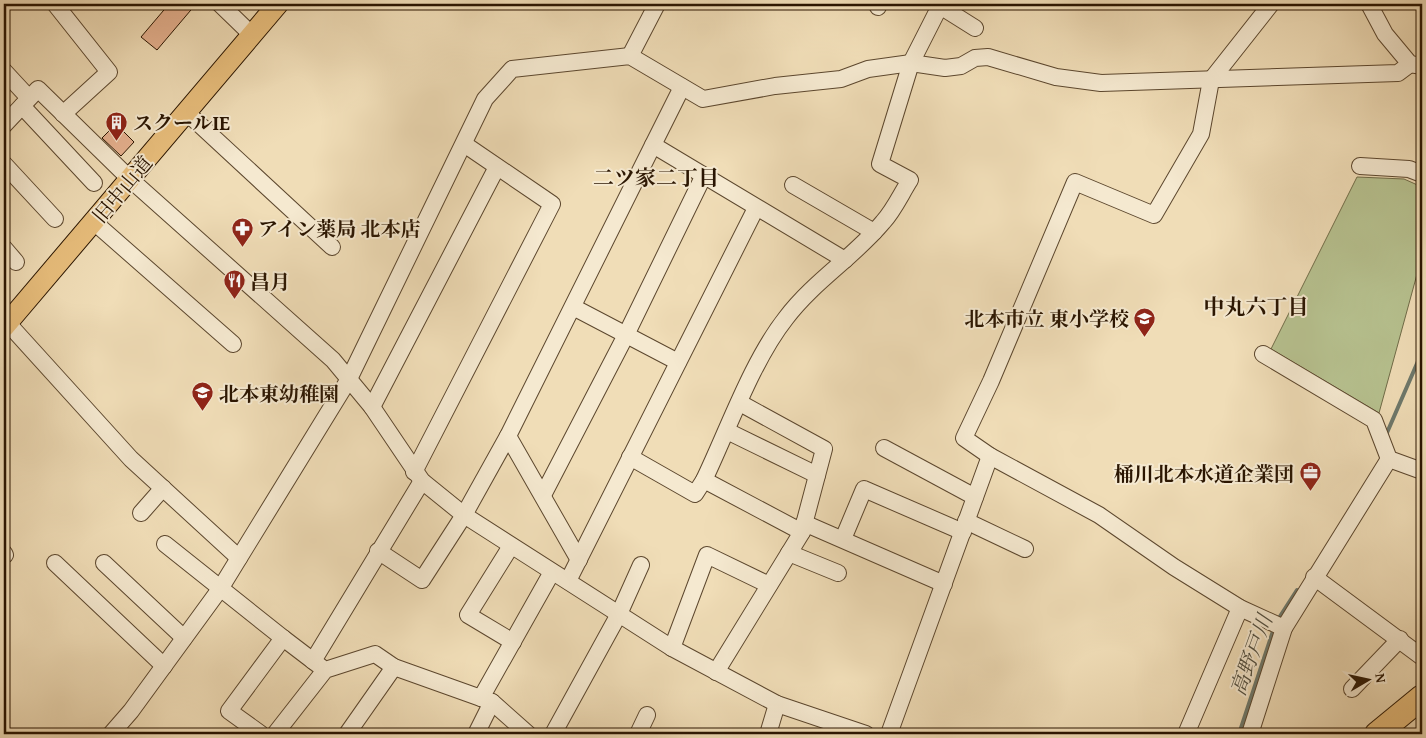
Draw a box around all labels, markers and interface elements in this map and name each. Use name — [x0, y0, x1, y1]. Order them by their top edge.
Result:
place label: スクールIE — [133, 108, 230, 137]
building icon: スクールIE — [105, 110, 129, 141]
street label: 旧中山道 — [85, 149, 159, 229]
district label: 二ツ家二丁目 — [593, 162, 719, 193]
place label: アイン薬局 北本店 — [258, 214, 421, 243]
pharmacy icon: アイン薬局 北本店 — [230, 216, 254, 247]
place label: 昌月 — [250, 267, 290, 296]
restaurant icon: 昌月 — [222, 269, 246, 300]
district label: 中丸六丁目 — [1204, 291, 1309, 322]
place label: 北本市立 東小学校 — [965, 304, 1129, 333]
school or university icon: 北本市立 東小学校 — [1133, 306, 1157, 337]
place label: 北本東幼稚園 — [219, 379, 339, 408]
school or university icon: 北本東幼稚園 — [191, 381, 215, 412]
place label: 桶川北本水道企業団 — [1114, 459, 1294, 488]
office icon: 桶川北本水道企業団 — [1298, 461, 1322, 492]
water label: 高野戸川 — [1222, 608, 1281, 700]
north arrow — [1344, 656, 1394, 706]
text: N — [1370, 672, 1392, 685]

